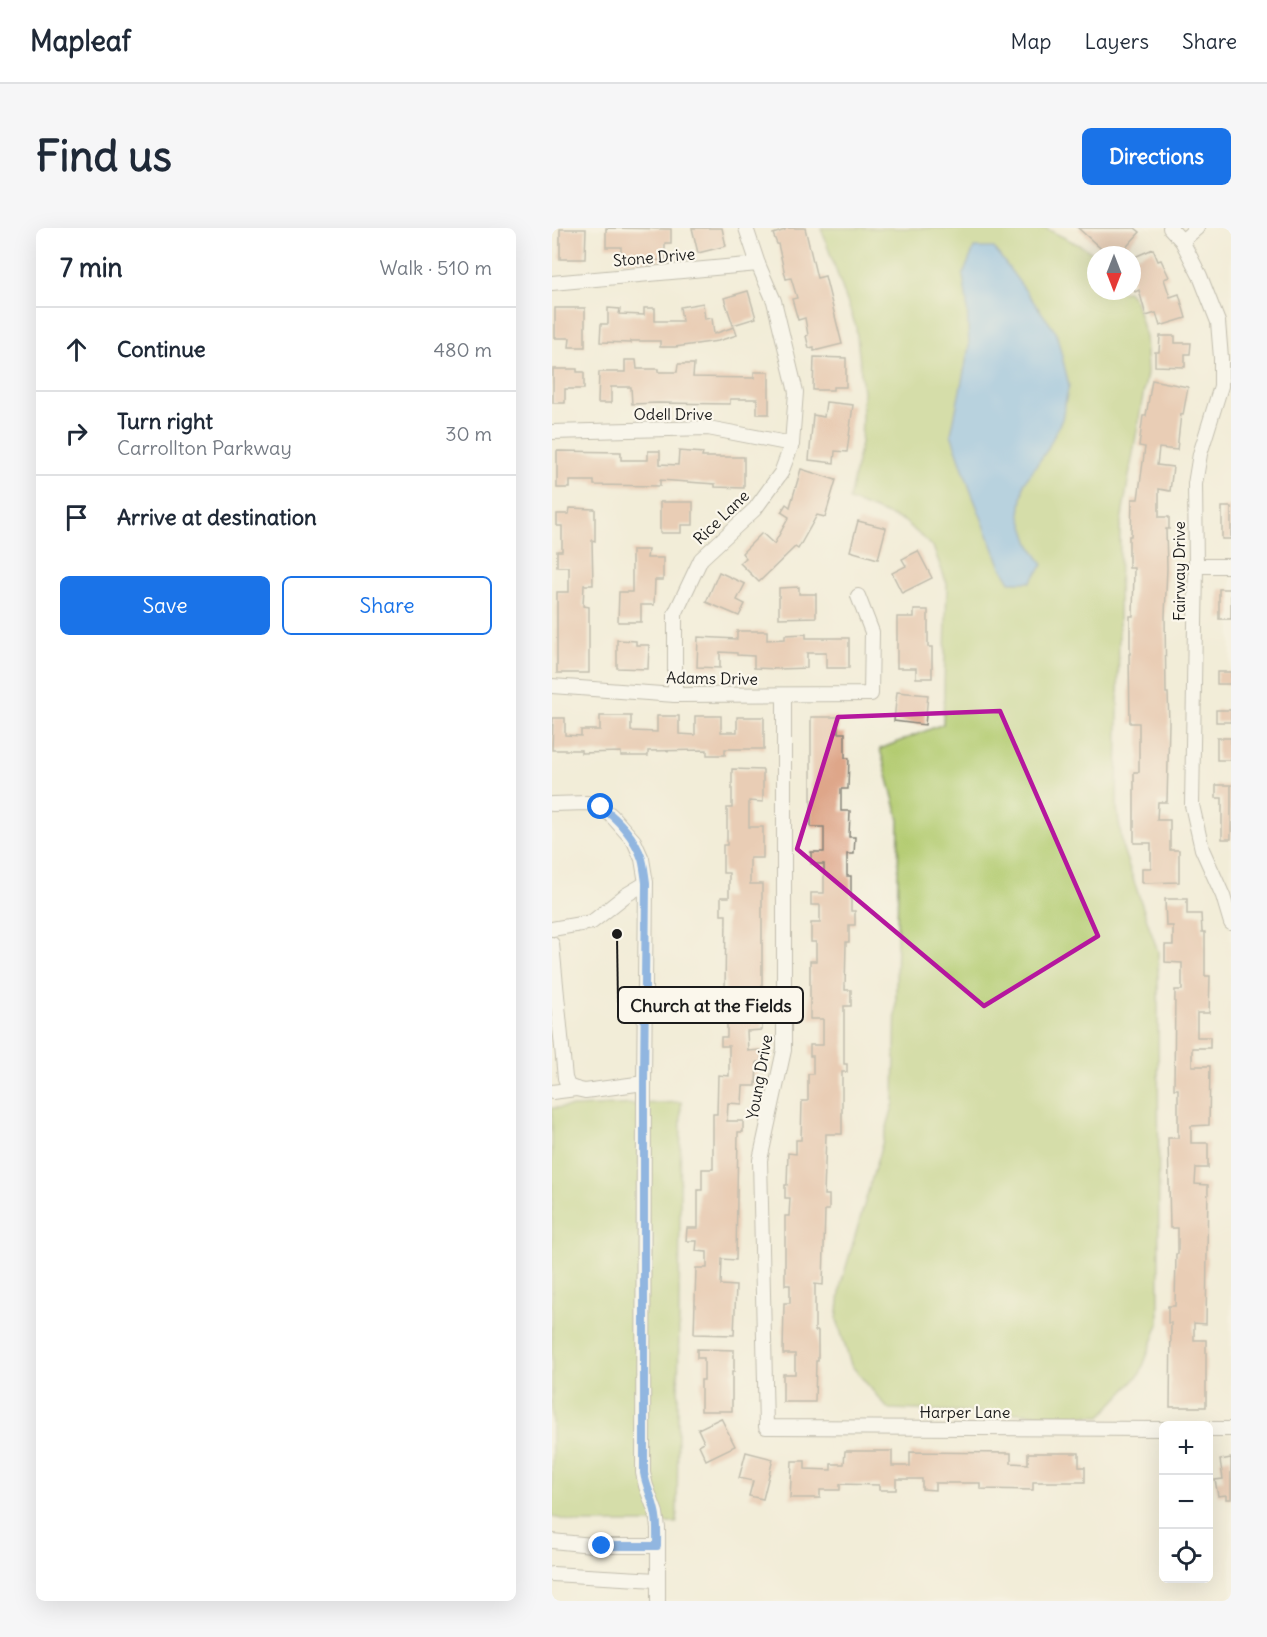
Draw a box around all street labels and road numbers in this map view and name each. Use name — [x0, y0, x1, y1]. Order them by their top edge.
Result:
street label: Stone Drive — [612, 243, 696, 271]
street label: Odell Drive — [633, 404, 713, 424]
street label: Rice Lane — [689, 486, 753, 548]
street label: Fairway Drive — [1169, 521, 1189, 621]
street label: Adams Drive — [666, 667, 758, 689]
street label: Young Drive — [742, 1033, 776, 1121]
street label: Harper Lane — [920, 1402, 1010, 1422]

